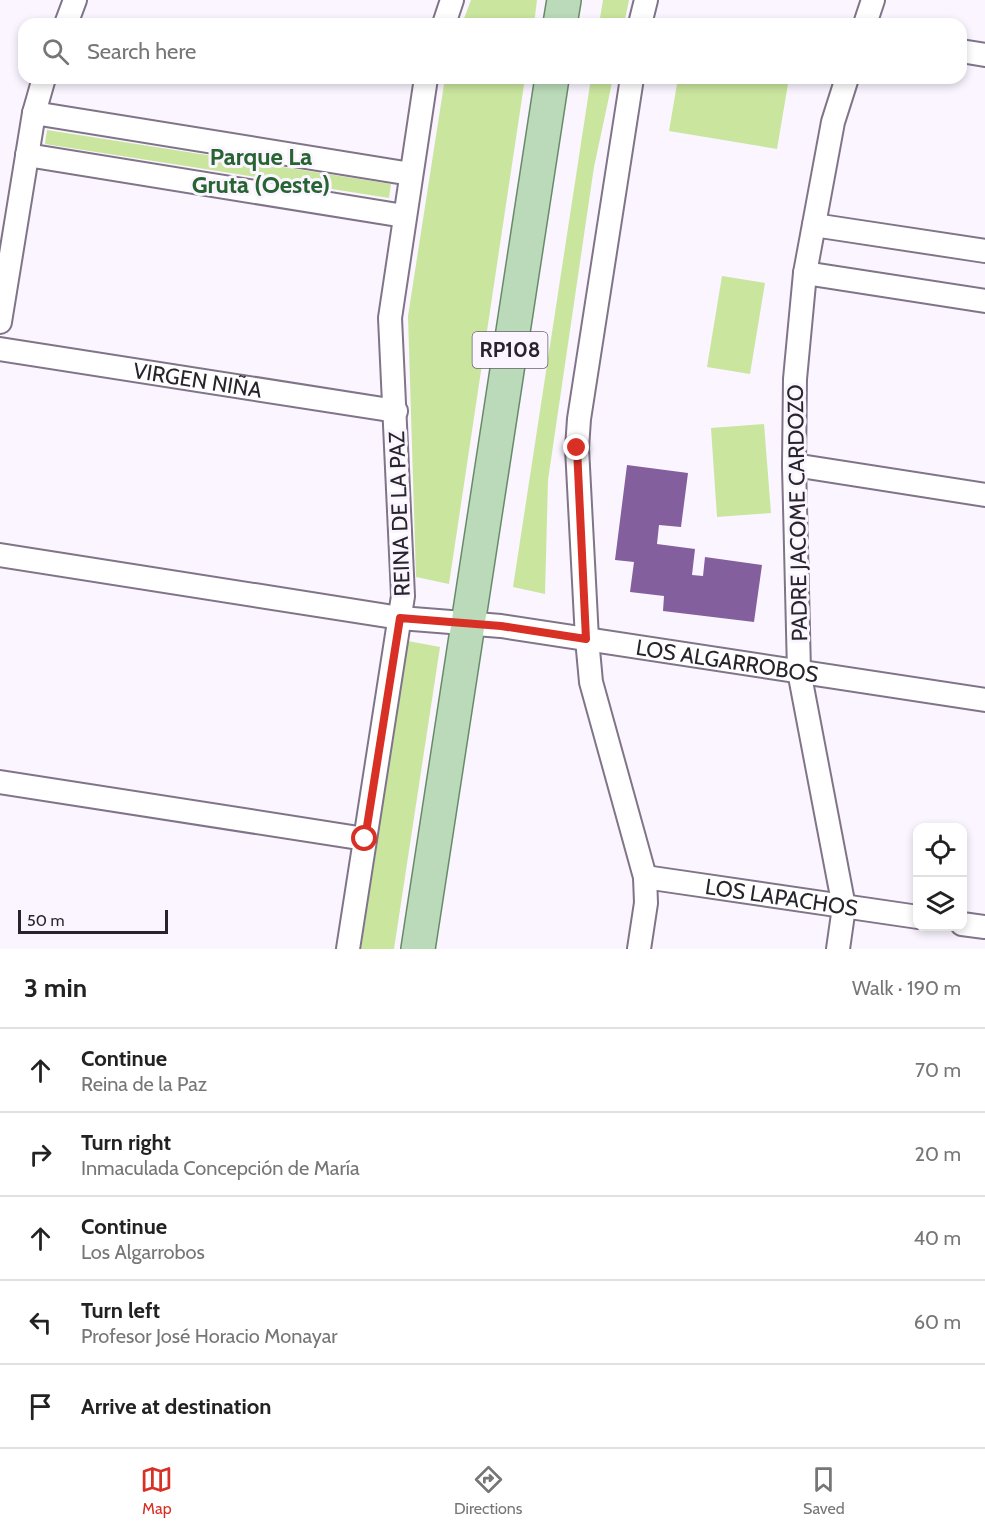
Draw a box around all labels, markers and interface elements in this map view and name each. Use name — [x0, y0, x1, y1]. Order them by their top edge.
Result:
search box — [18, 18, 967, 84]
icon: search — [39, 35, 72, 68]
text: Search here — [87, 38, 196, 65]
district label: Parque La Gruta (Oeste) — [192, 142, 330, 199]
road number: RP108 — [472, 332, 548, 368]
street label: VIRGEN NIÑA — [131, 357, 264, 404]
street label: PADRE JACOME CARDOZO — [782, 384, 813, 642]
street label: REINA DE LA PAZ — [383, 431, 416, 597]
route end — [563, 434, 589, 460]
street label: LOS ALGARROBOS — [634, 634, 820, 688]
map controls — [913, 823, 967, 931]
button: locate — [913, 823, 967, 877]
route start — [351, 825, 377, 851]
street label: LOS LAPACHOS — [703, 873, 860, 922]
button: layers — [913, 877, 967, 931]
scale bar — [18, 907, 168, 934]
text: 50 m — [27, 911, 64, 930]
text: 3 min — [24, 972, 87, 1004]
text: Walk · 190 m — [852, 976, 961, 1000]
text: Continue — [81, 1045, 167, 1072]
icon: ahead — [24, 1054, 57, 1087]
text: 70 m — [915, 1058, 961, 1082]
text: Reina de la Paz — [81, 1072, 207, 1096]
text: Turn right — [81, 1129, 171, 1156]
icon: right — [24, 1138, 57, 1171]
text: 20 m — [915, 1142, 961, 1166]
text: Inmaculada Concepción de María — [81, 1156, 360, 1180]
text: Continue — [81, 1213, 167, 1240]
icon: ahead — [24, 1222, 57, 1255]
text: 40 m — [913, 1226, 961, 1250]
text: Los Algarrobos — [81, 1240, 205, 1264]
text: Turn left — [81, 1297, 160, 1324]
icon: left — [24, 1306, 57, 1339]
text: 60 m — [914, 1310, 961, 1334]
text: Profesor José Horacio Monayar — [81, 1324, 338, 1348]
icon: arrive — [24, 1390, 57, 1423]
text: Arrive at destination — [81, 1393, 271, 1420]
tab: Map — [140, 1463, 173, 1518]
tab: Directions — [454, 1463, 522, 1518]
tab: Saved — [803, 1463, 845, 1518]

